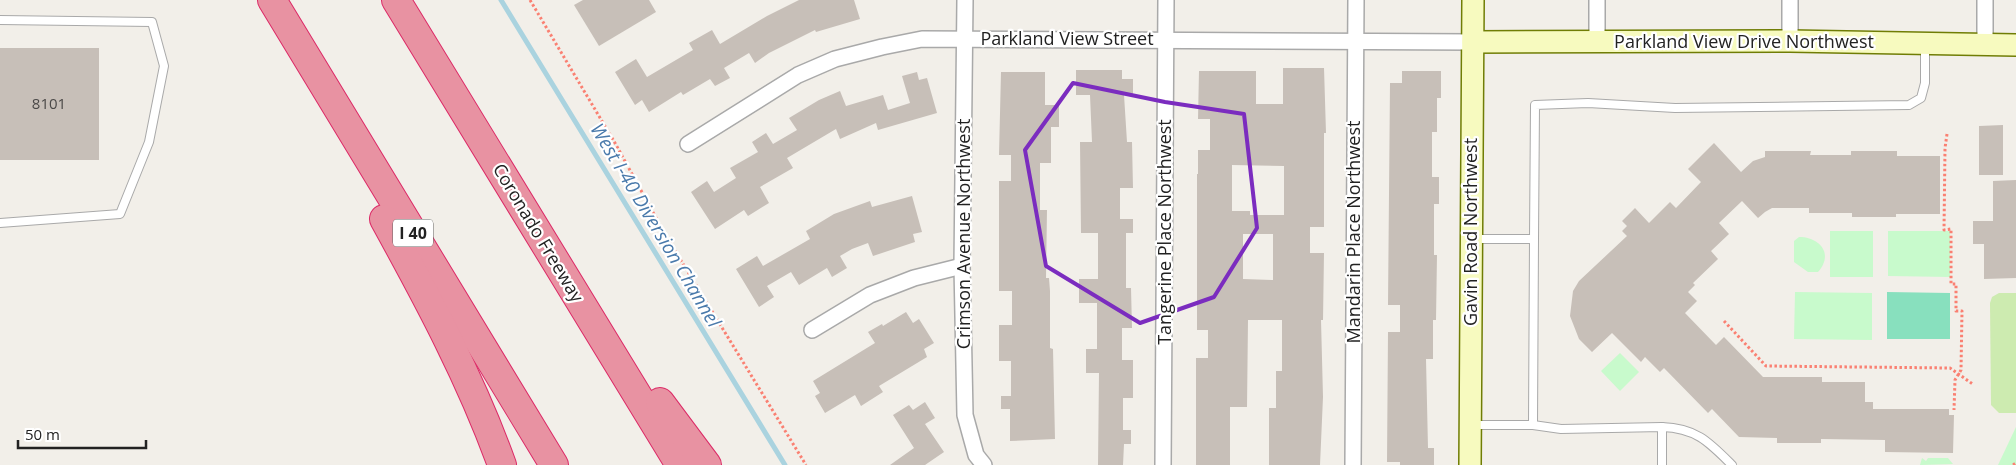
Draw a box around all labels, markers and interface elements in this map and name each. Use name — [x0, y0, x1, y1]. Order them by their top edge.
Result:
street label: Parkland View Street — [980, 26, 1154, 50]
street label: Parkland View Drive Northwest — [1614, 29, 1874, 53]
house number: 8101 — [32, 93, 66, 113]
water label: West I-40 Diversion Channel — [585, 118, 728, 333]
street label: Crimson Avenue Northwest — [951, 119, 975, 349]
street label: Tangerine Place Northwest — [1152, 119, 1176, 345]
street label: Mandarin Place Northwest — [1341, 121, 1365, 343]
street label: Gavin Road Northwest — [1458, 138, 1482, 326]
street label: Coronado Freeway — [488, 159, 590, 307]
road number: I 40 — [393, 220, 433, 247]
scale bar — [18, 418, 145, 450]
text: 50 m — [25, 424, 60, 444]

